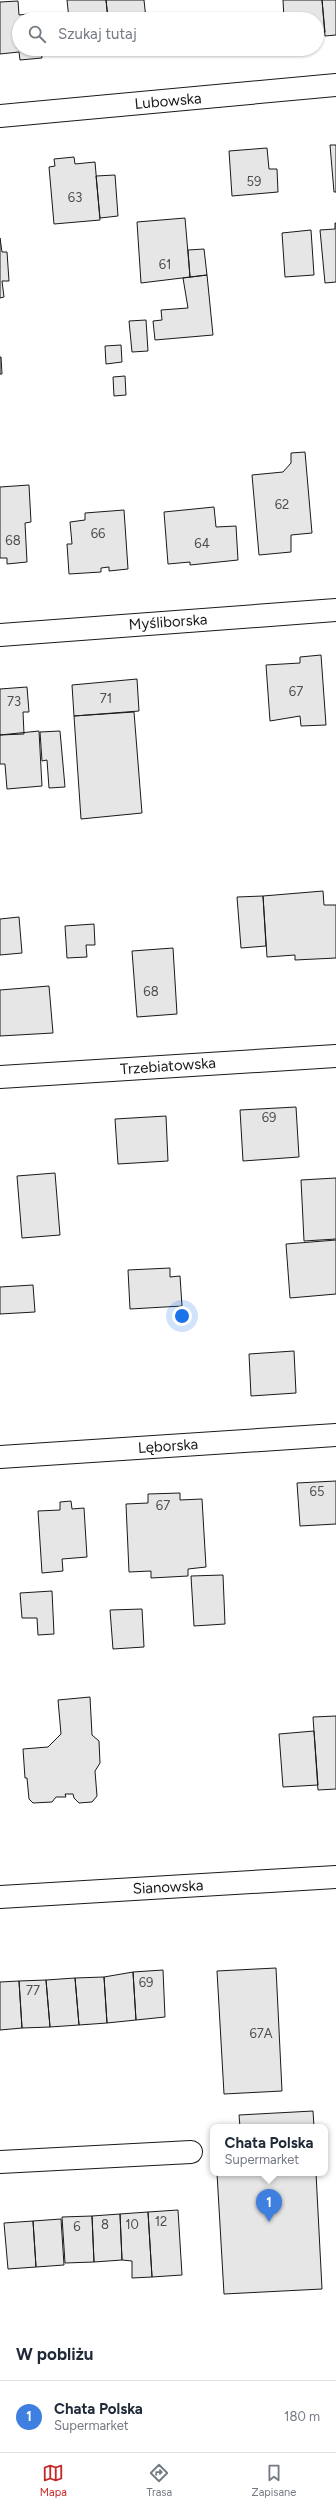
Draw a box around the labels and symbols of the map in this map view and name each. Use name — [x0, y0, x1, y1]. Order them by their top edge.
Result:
street label: Lubowska — [134, 89, 202, 113]
house number: 59 — [247, 174, 261, 189]
house number: 63 — [68, 190, 82, 205]
house number: 61 — [159, 257, 171, 272]
house number: 62 — [275, 497, 289, 512]
house number: 66 — [91, 526, 105, 541]
house number: 68 — [5, 533, 21, 548]
house number: 64 — [194, 536, 210, 551]
street label: Myśliborska — [128, 610, 208, 634]
house number: 67 — [289, 684, 303, 699]
house number: 71 — [100, 691, 112, 706]
house number: 73 — [7, 694, 21, 709]
house number: 68 — [143, 984, 159, 999]
street label: Trzebiatowska — [120, 1054, 216, 1078]
house number: 69 — [262, 1110, 276, 1125]
your location — [172, 1306, 192, 1326]
street label: Lęborska — [137, 1435, 199, 1457]
house number: 65 — [310, 1484, 324, 1499]
house number: 67 — [156, 1498, 170, 1513]
street label: Sianowska — [132, 1876, 204, 1898]
house number: 69 — [139, 1975, 153, 1990]
house number: 77 — [26, 1983, 40, 1998]
house number: 67A — [249, 2026, 273, 2041]
pin: 1 — [256, 2189, 282, 2222]
house number: 12 — [155, 2214, 167, 2229]
house number: 8 — [101, 2217, 109, 2232]
house number: 10 — [125, 2217, 139, 2232]
house number: 6 — [73, 2219, 81, 2234]

